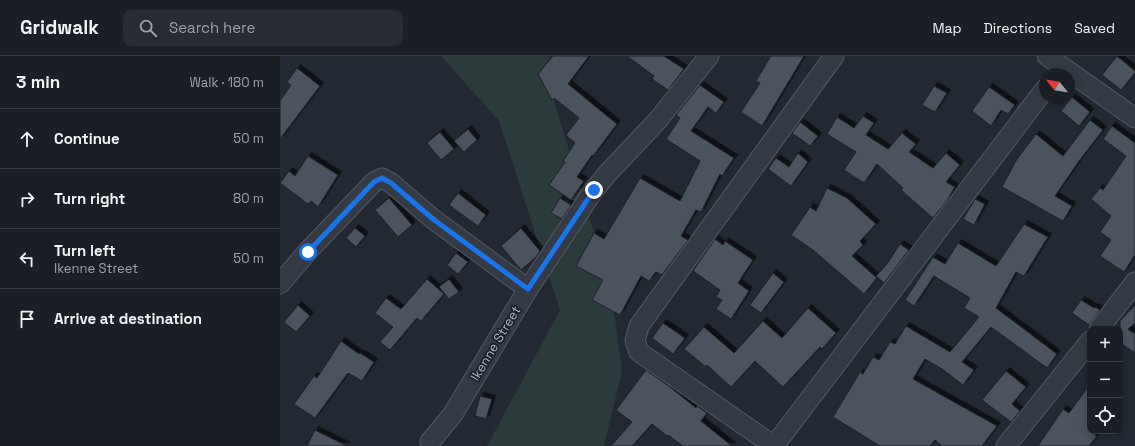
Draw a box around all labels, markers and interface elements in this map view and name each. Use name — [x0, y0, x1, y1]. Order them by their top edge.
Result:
search box — [123, 10, 403, 46]
text: Gridwalk — [20, 15, 99, 40]
icon: search — [137, 17, 159, 39]
text: Search here — [169, 18, 255, 37]
text: Map — [932, 19, 962, 37]
text: Directions — [984, 19, 1052, 37]
text: Saved — [1074, 19, 1115, 37]
north arrow — [1039, 68, 1075, 104]
text: 3 min — [16, 71, 60, 93]
text: Walk · 180 m — [190, 74, 264, 91]
icon: ahead — [16, 128, 38, 150]
text: Continue — [54, 129, 120, 148]
text: 50 m — [233, 130, 264, 147]
route end — [585, 181, 603, 199]
icon: right — [16, 188, 38, 210]
text: Turn right — [54, 189, 125, 208]
text: 80 m — [233, 190, 264, 207]
text: Turn left — [54, 241, 116, 260]
route start — [299, 243, 317, 261]
icon: left — [16, 248, 38, 270]
text: 50 m — [233, 250, 264, 267]
text: Ikenne Street — [54, 260, 138, 277]
street label: Ikenne Street — [466, 303, 524, 384]
icon: arrive — [16, 308, 38, 330]
text: Arrive at destination — [54, 309, 202, 328]
map controls — [1087, 326, 1123, 434]
button: + — [1087, 326, 1123, 362]
button: − — [1087, 362, 1123, 398]
button: locate — [1087, 398, 1123, 434]

